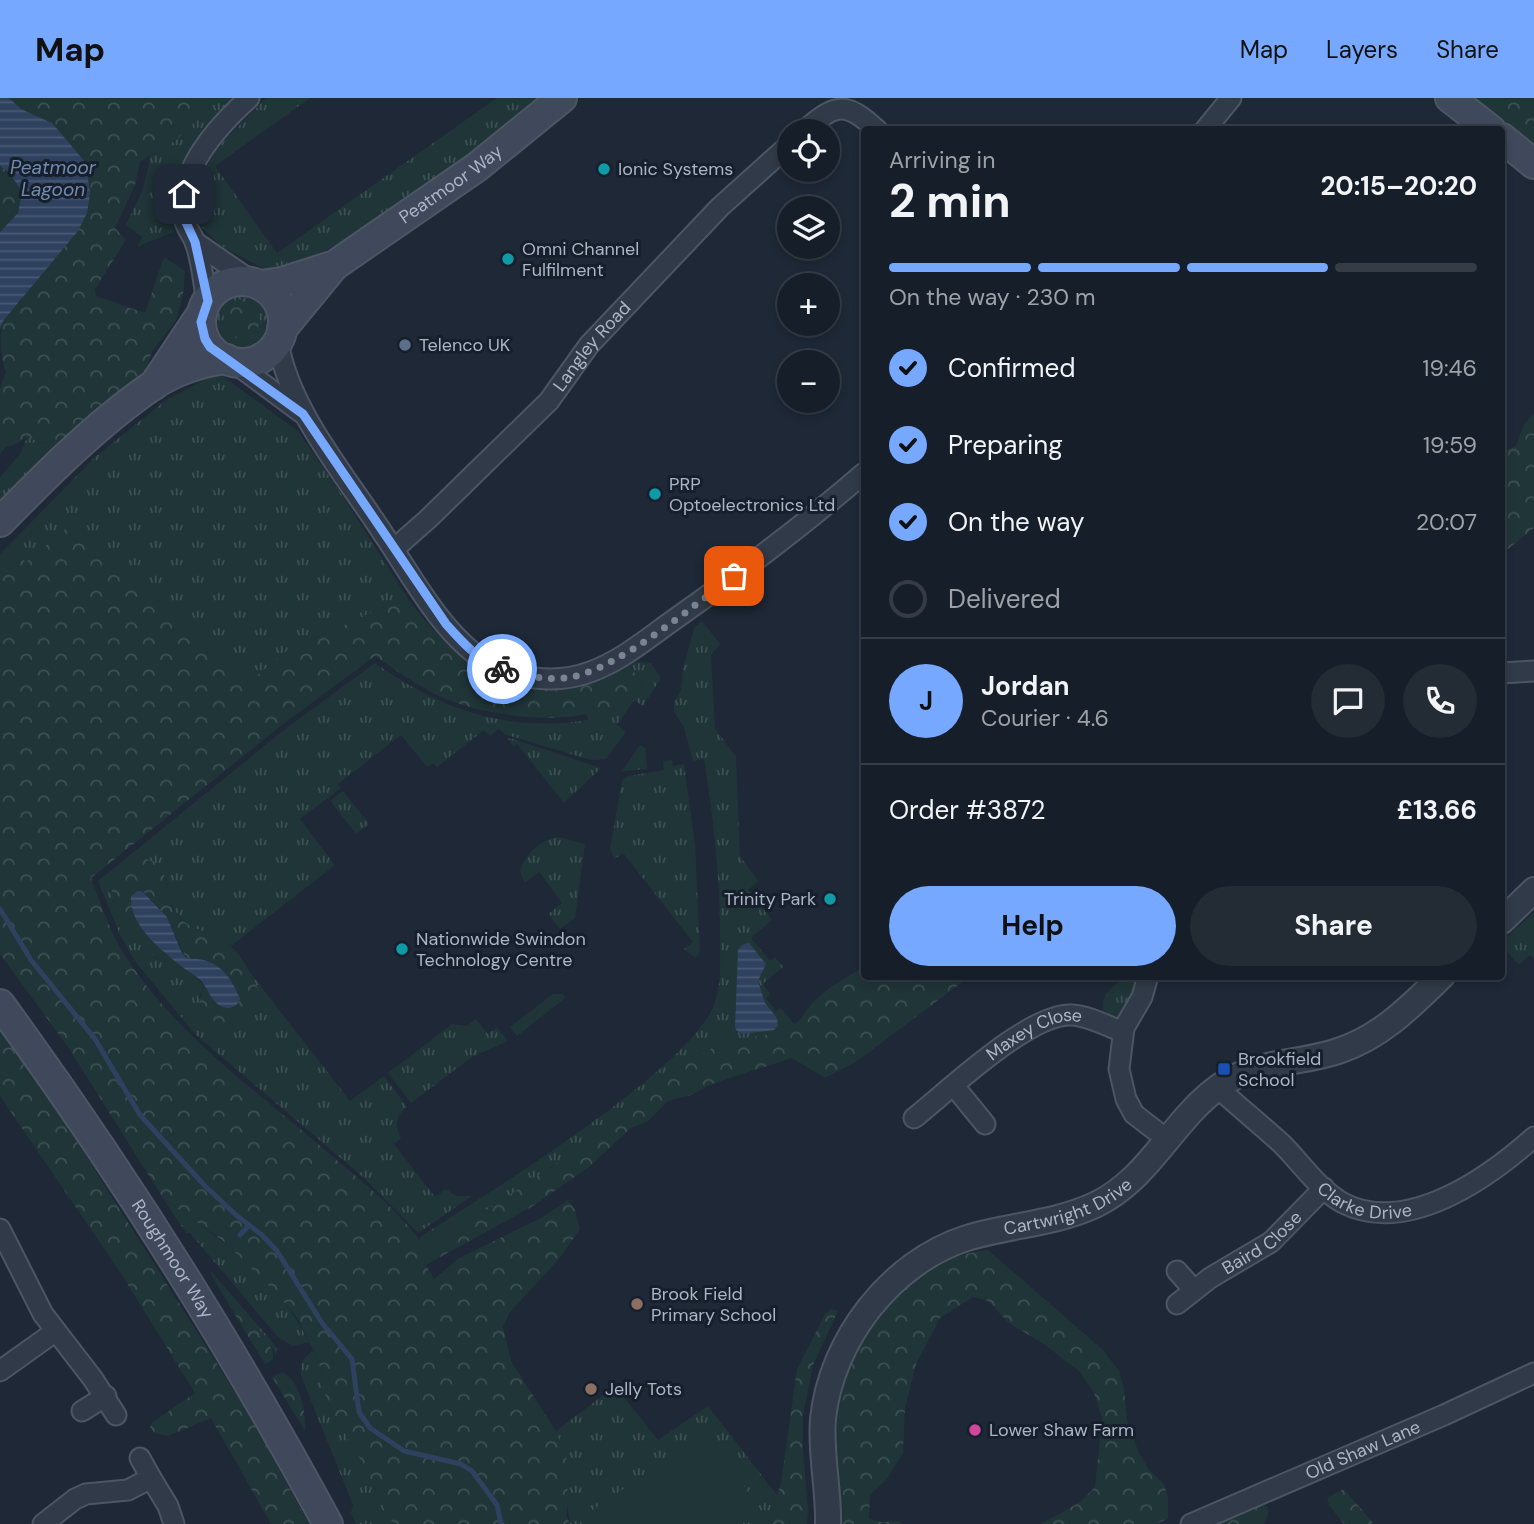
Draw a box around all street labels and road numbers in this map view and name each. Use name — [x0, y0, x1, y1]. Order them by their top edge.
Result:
street label: Peatmoor Way — [394, 139, 507, 229]
street label: Langley Road — [548, 296, 636, 396]
street label: Maxey Close — [981, 1003, 1084, 1066]
street label: Cartwright Drive — [1002, 1173, 1137, 1241]
street label: Clarke Drive — [1312, 1177, 1414, 1225]
street label: Roughmoor Way — [126, 1195, 219, 1323]
street label: Baird Close — [1218, 1206, 1307, 1280]
street label: Old Shaw Lane — [1302, 1415, 1424, 1485]

